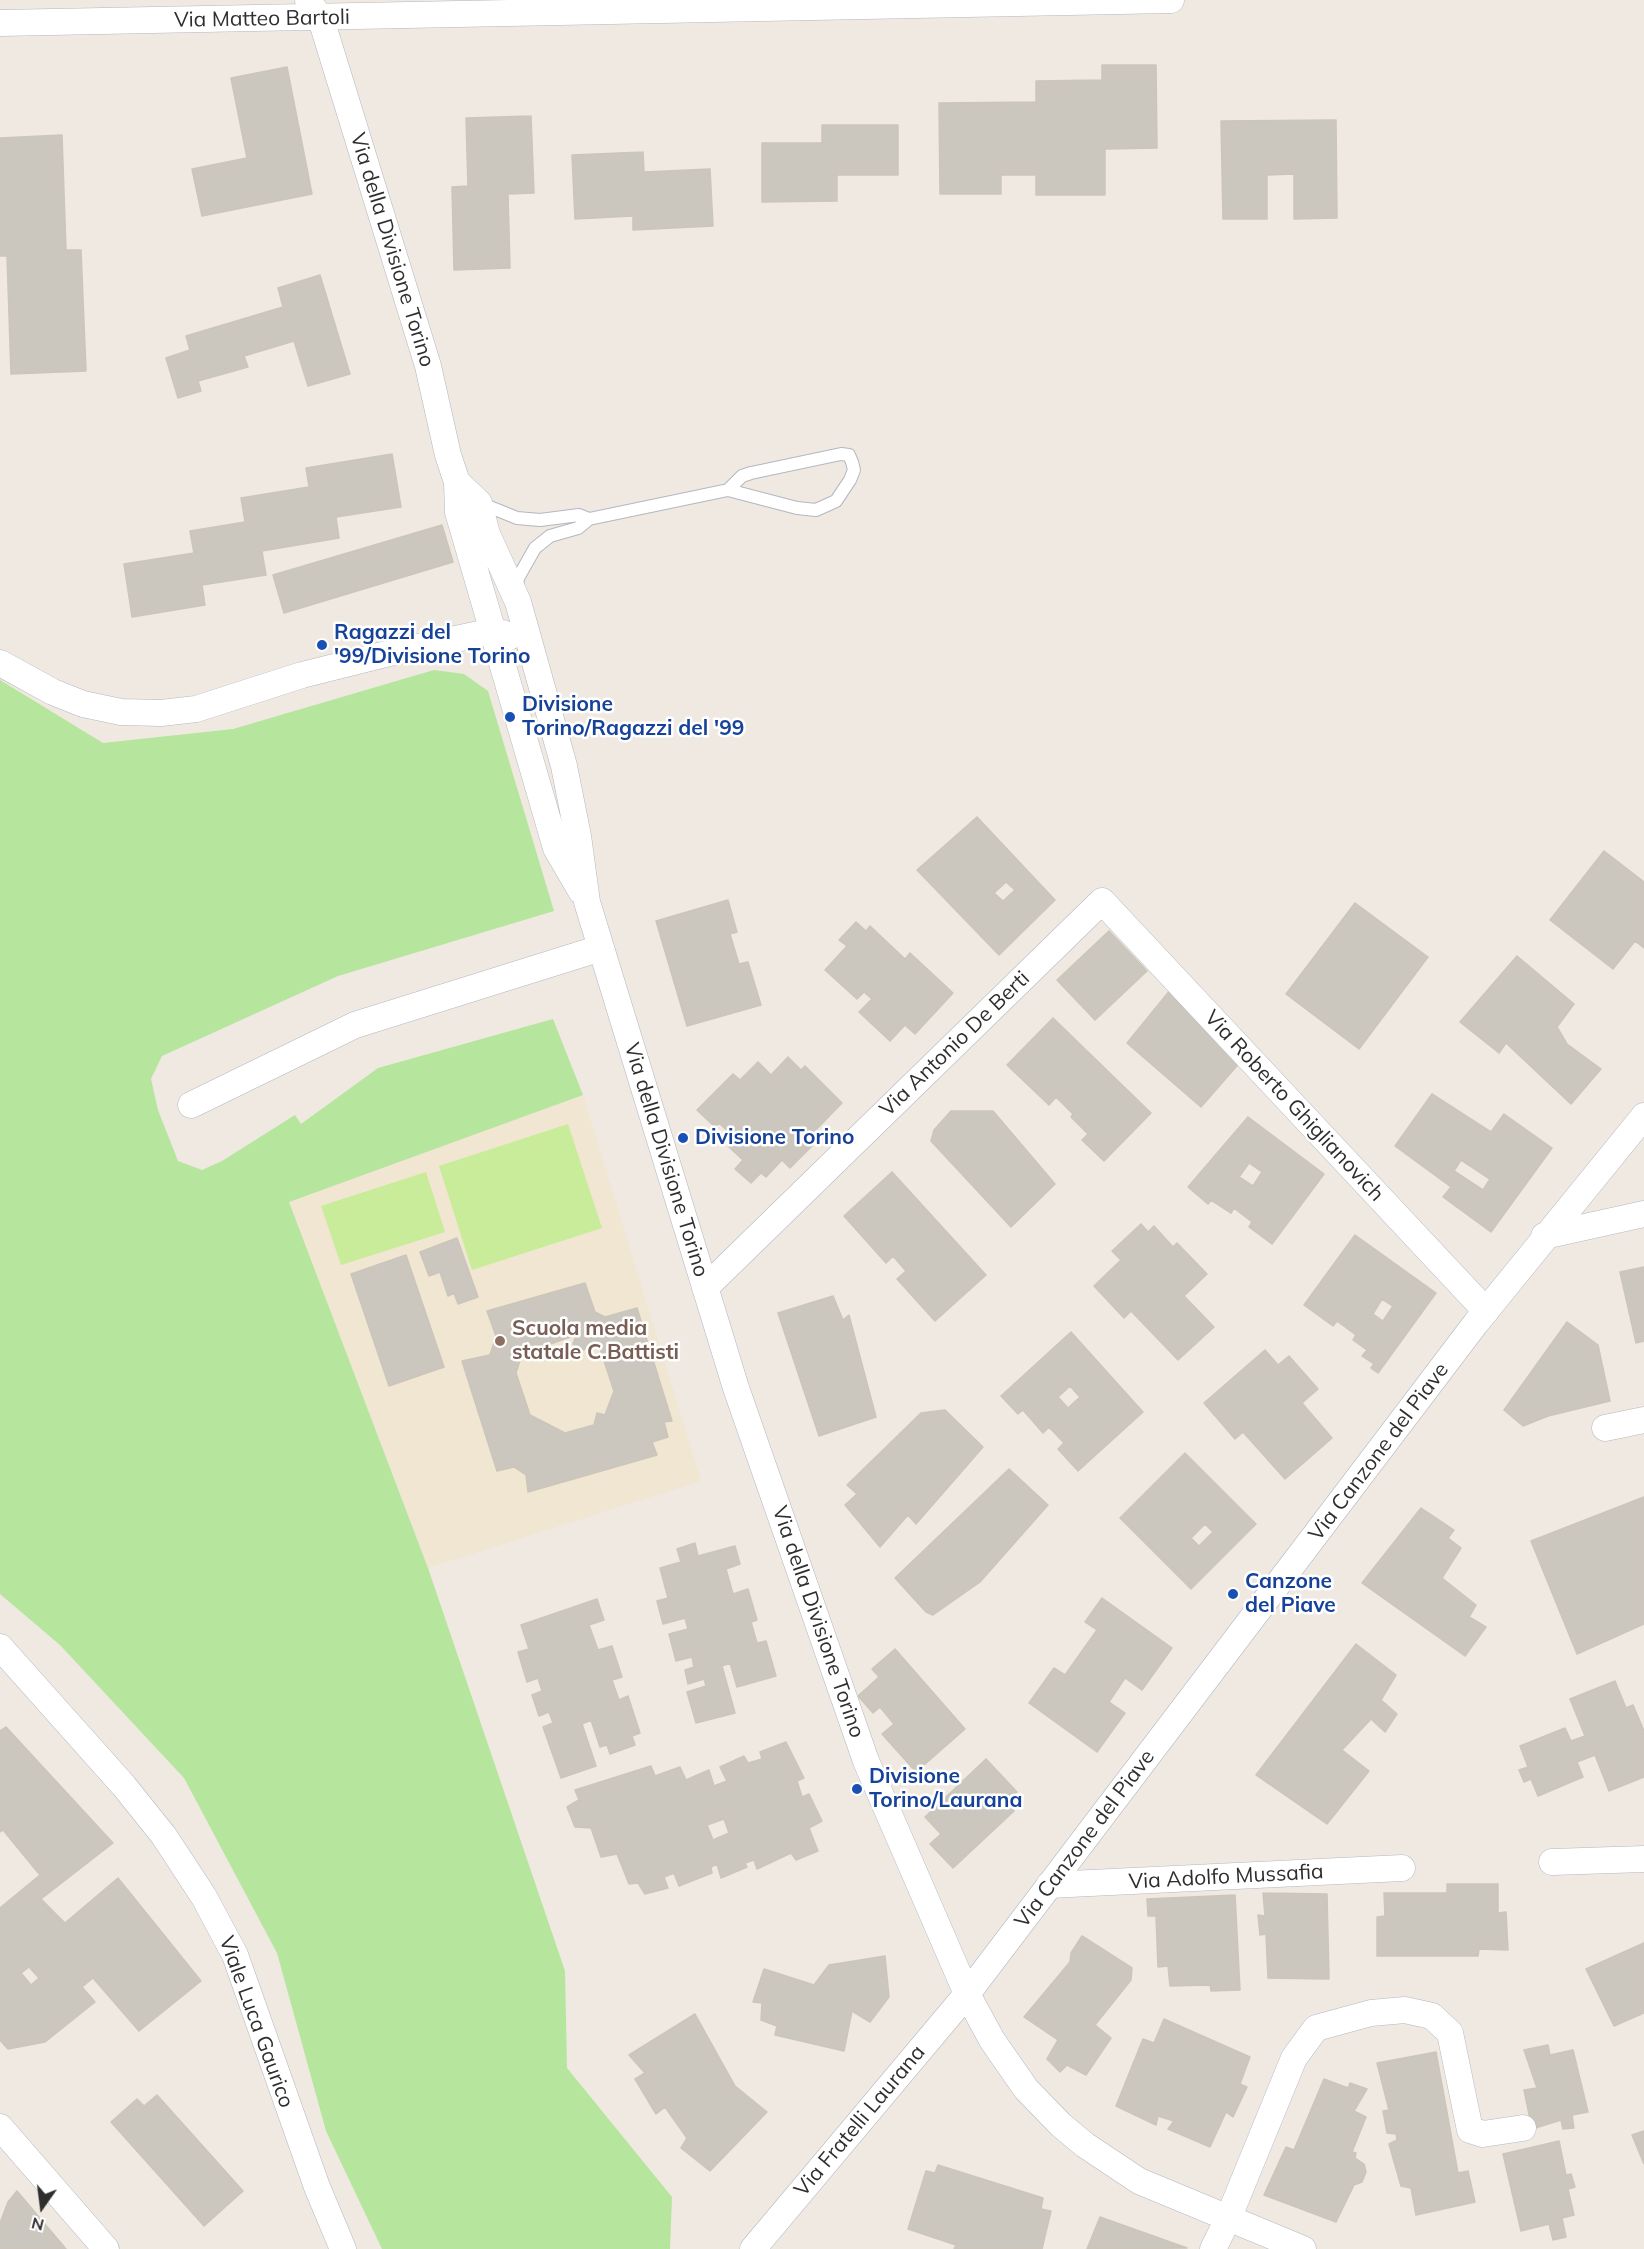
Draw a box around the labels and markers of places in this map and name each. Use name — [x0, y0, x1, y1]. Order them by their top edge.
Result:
place label: Ragazzi del '99/Divisione Torino — [334, 620, 530, 670]
marker: Ragazzi del '99/Divisione Torino — [315, 638, 329, 652]
place label: Divisione Torino/Ragazzi del '99 — [522, 692, 744, 742]
marker: Divisione Torino/Ragazzi del '99 — [503, 710, 517, 724]
place label: Divisione Torino — [695, 1125, 854, 1151]
marker: Divisione Torino — [676, 1131, 690, 1145]
place label: Scuola media statale C.Battisti — [512, 1316, 679, 1366]
marker: Scuola media statale C.Battisti — [493, 1334, 507, 1348]
place label: Canzone del Piave — [1245, 1569, 1336, 1619]
marker: Canzone del Piave — [1226, 1587, 1240, 1601]
place label: Divisione Torino/Laurana — [869, 1764, 1022, 1814]
marker: Divisione Torino/Laurana — [850, 1782, 864, 1796]

